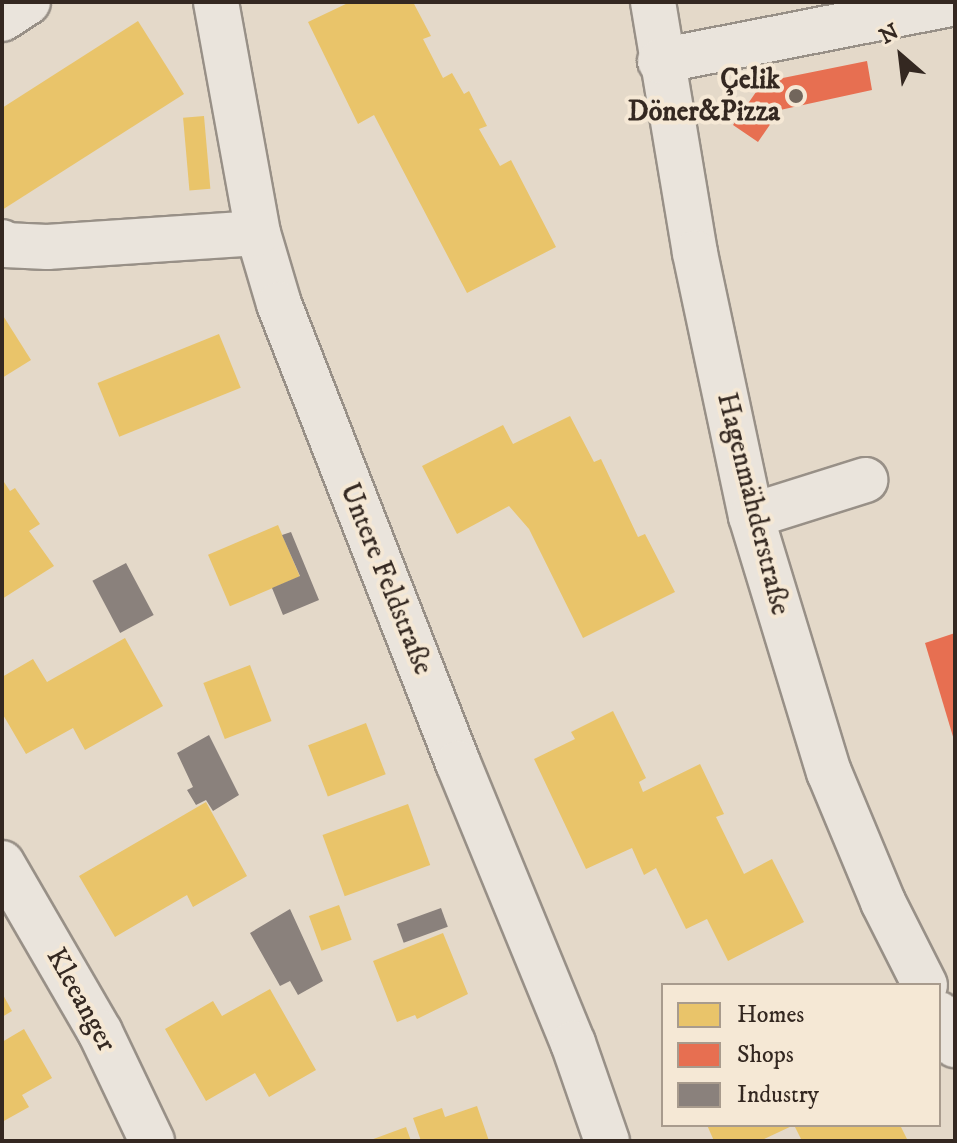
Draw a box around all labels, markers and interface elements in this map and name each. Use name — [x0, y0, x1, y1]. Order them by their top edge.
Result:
north arrow — [861, 16, 941, 96]
text: N — [875, 18, 904, 51]
place label: Çelik Döner&Pizza — [628, 63, 780, 129]
marker: Çelik Döner&Pizza — [787, 87, 805, 105]
street label: Hagenmähderstraße — [709, 389, 797, 619]
street label: Untere Feldstraße — [332, 478, 440, 680]
street label: Kleeanger — [39, 942, 123, 1058]
legend — [661, 983, 941, 1127]
text: Homes — [737, 1000, 804, 1030]
text: Shops — [737, 1040, 794, 1070]
text: Industry — [737, 1080, 819, 1110]

